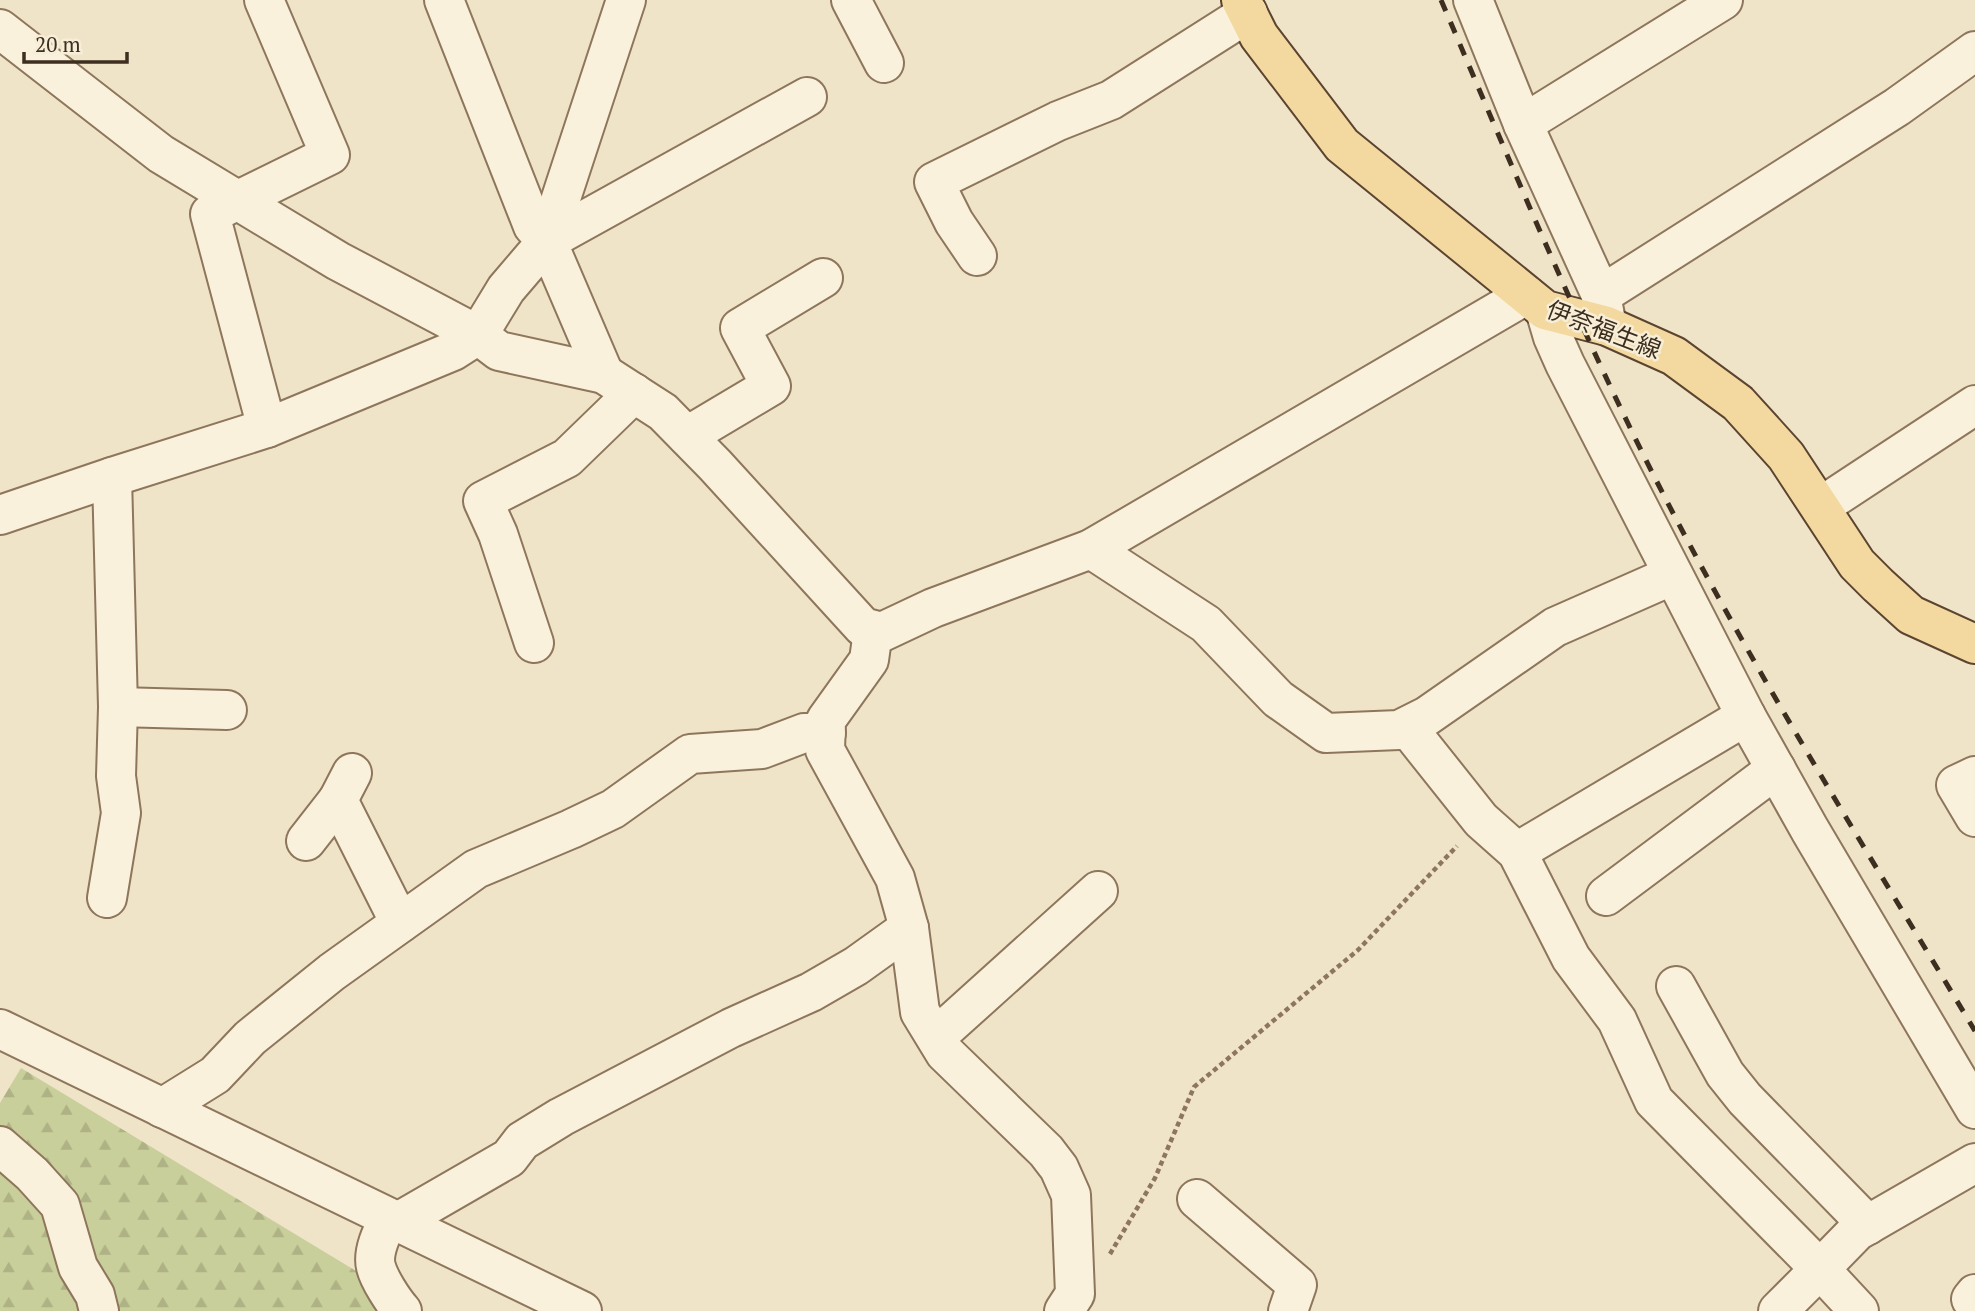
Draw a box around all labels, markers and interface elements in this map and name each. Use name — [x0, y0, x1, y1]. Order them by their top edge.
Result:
scale bar — [24, 21, 128, 65]
text: 20 m — [35, 30, 81, 58]
street label: 伊奈福生線 — [1542, 293, 1666, 365]

